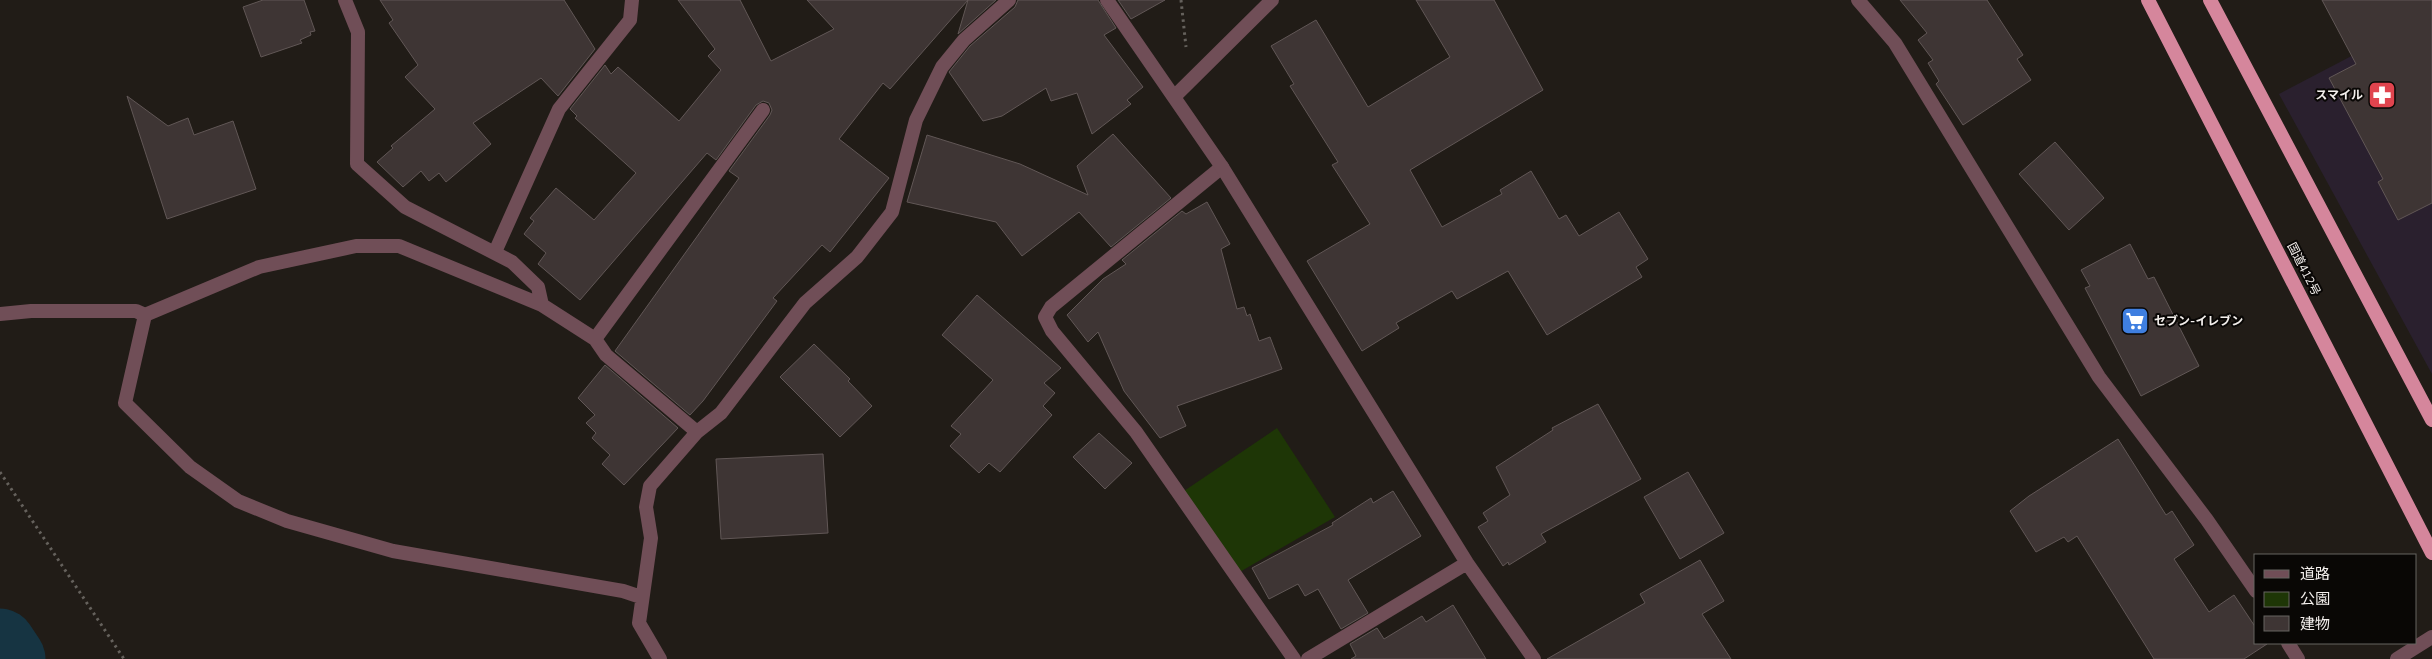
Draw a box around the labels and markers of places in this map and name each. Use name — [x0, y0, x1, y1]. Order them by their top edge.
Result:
pharmacy icon: スマイル — [2367, 80, 2397, 110]
place label: スマイル — [2315, 87, 2363, 103]
supermarket icon: セブン-イレブン — [2120, 306, 2150, 336]
place label: セブン-イレブン — [2154, 313, 2243, 329]

